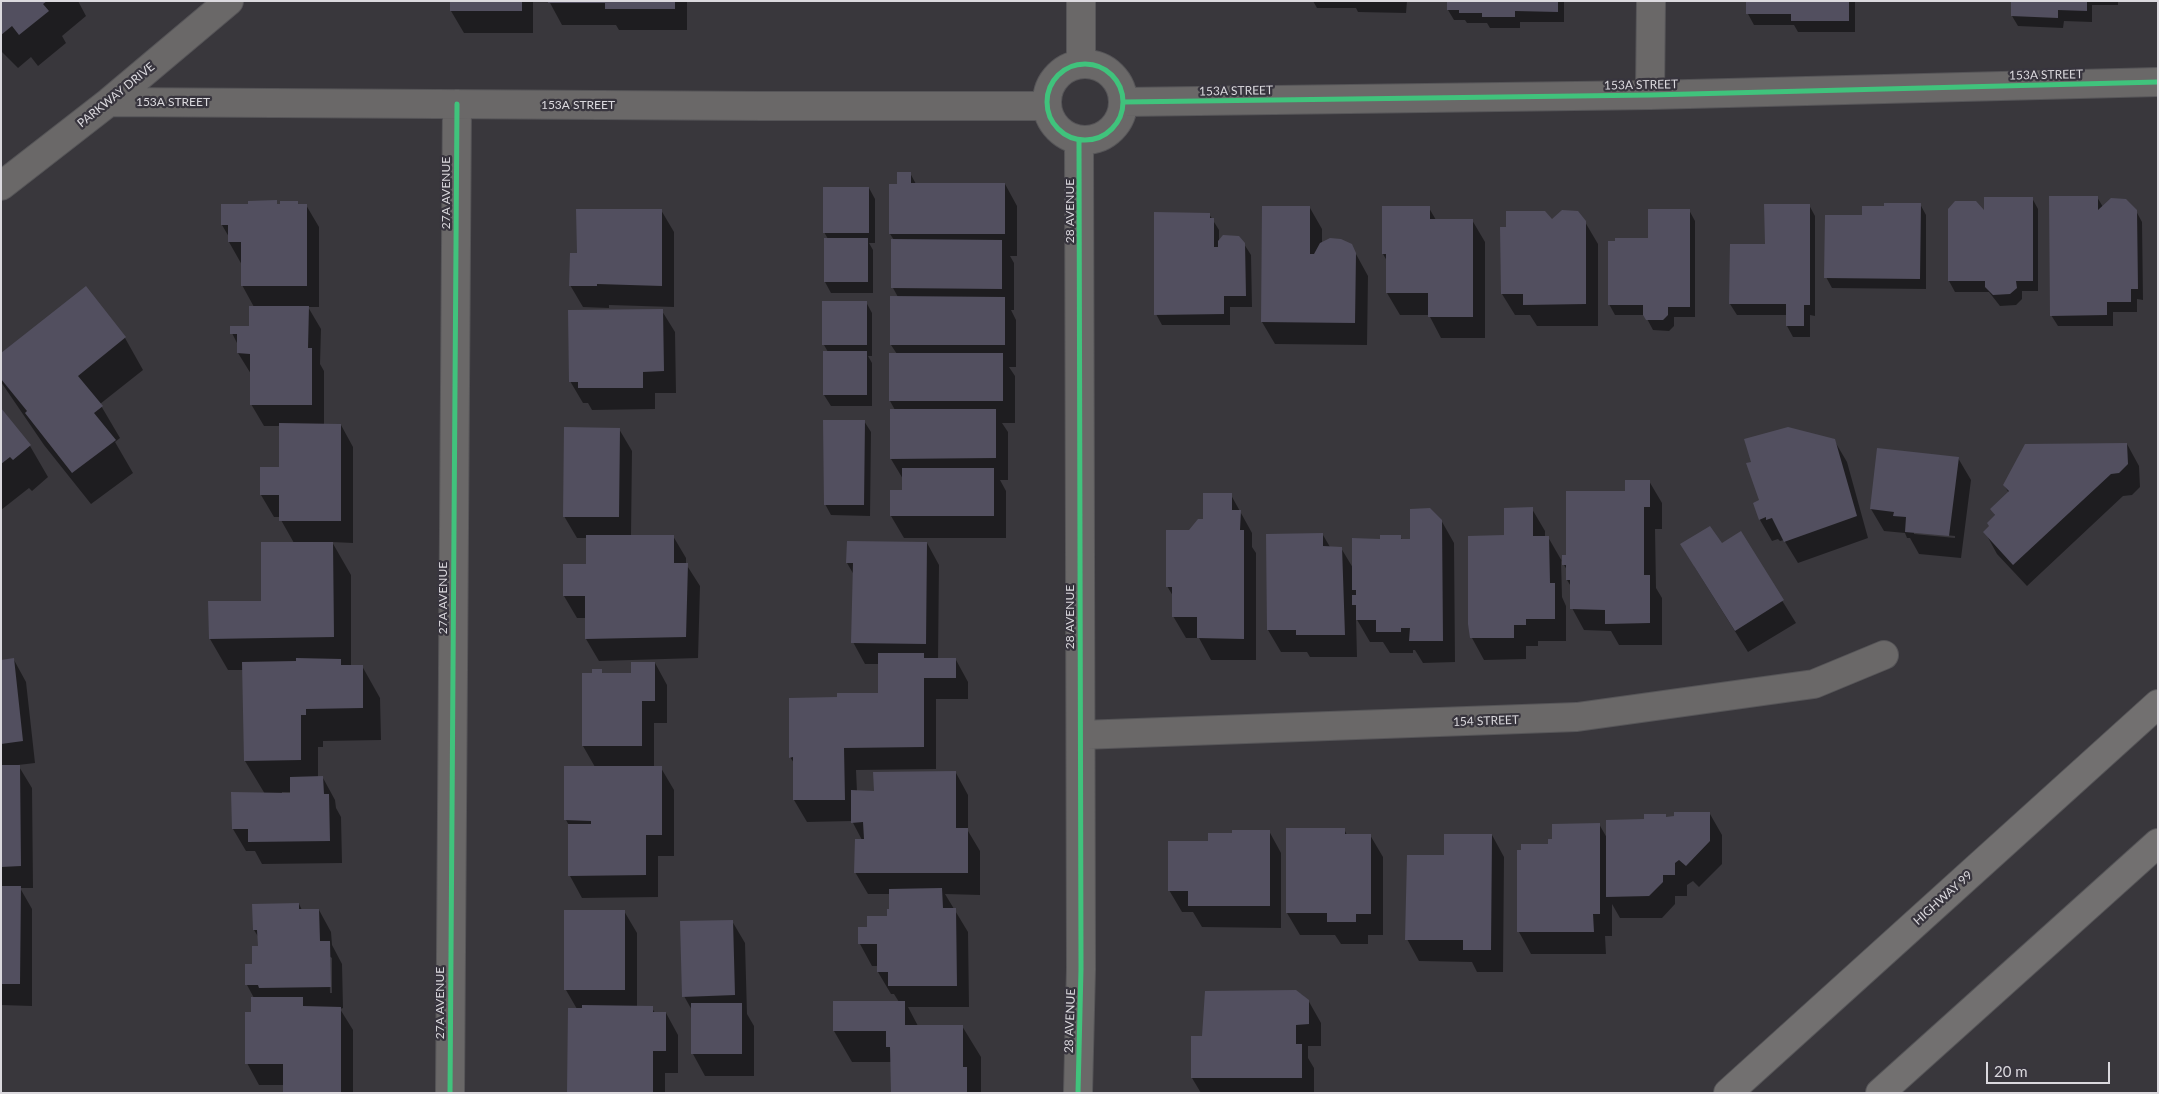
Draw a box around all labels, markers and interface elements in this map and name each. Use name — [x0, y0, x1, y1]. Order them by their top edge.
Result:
street label: PARKWAY DRIVE — [75, 60, 157, 130]
street label: 153A STREET — [2009, 67, 2083, 83]
street label: 153A STREET — [1604, 77, 1678, 93]
street label: 153A STREET — [1199, 83, 1273, 99]
street label: 153A STREET — [136, 95, 210, 109]
street label: 153A STREET — [541, 98, 615, 112]
street label: 27A AVENUE — [439, 157, 453, 229]
street label: 28 AVENUE — [1063, 179, 1077, 243]
street label: 27A AVENUE — [436, 562, 450, 634]
street label: 28 AVENUE — [1063, 585, 1077, 649]
street label: 154 STREET — [1453, 713, 1519, 729]
street label: HIGHWAY 99 — [1911, 868, 1975, 928]
street label: 27A AVENUE — [433, 967, 447, 1039]
street label: 28 AVENUE — [1062, 989, 1078, 1053]
scale bar — [1989, 1052, 2113, 1084]
text: 20 m — [1994, 1062, 2028, 1080]

